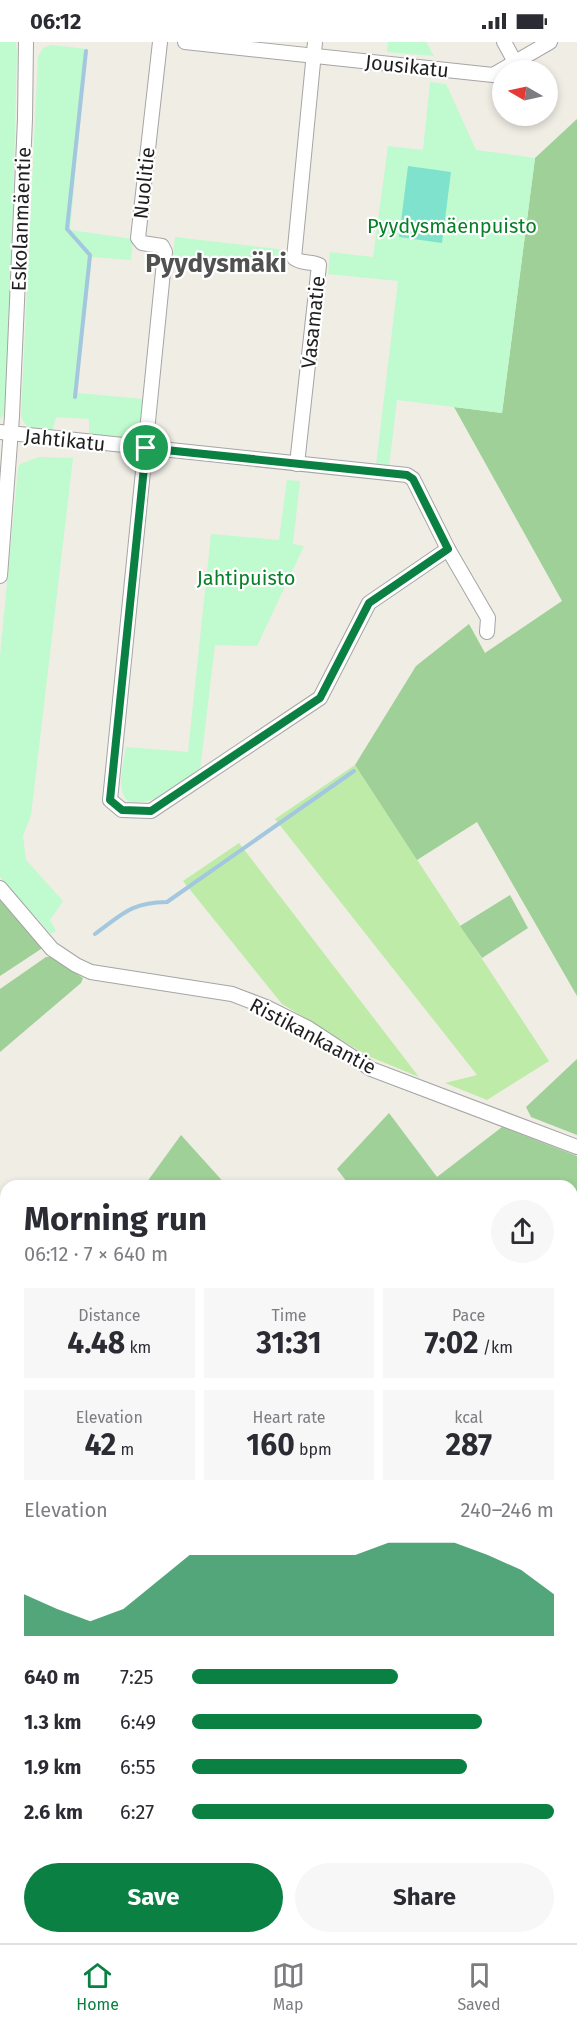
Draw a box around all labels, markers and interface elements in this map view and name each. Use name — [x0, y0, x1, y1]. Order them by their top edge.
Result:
text: 06:12 — [30, 8, 81, 35]
street label: Jousikatu — [364, 50, 450, 82]
north arrow — [492, 60, 558, 126]
map controls — [492, 60, 558, 126]
street label: Eskolanmäentie — [6, 146, 36, 292]
street label: Nuolitie — [128, 146, 160, 220]
park label: Pyydysmäenpuisto — [367, 214, 537, 238]
district label: Pyydysmäki — [145, 248, 287, 279]
street label: Vasamatie — [296, 275, 330, 369]
pin — [120, 422, 171, 473]
street label: Jahtikatu — [23, 424, 107, 456]
icon: arrive — [129, 431, 162, 464]
park label: Jahtipuisto — [197, 566, 295, 590]
street label: Ristikankaantie — [246, 993, 380, 1079]
text: Morning run — [24, 1199, 207, 1239]
button: share — [491, 1200, 554, 1263]
text: 06:12 · 7 × 640 m — [24, 1242, 168, 1266]
text: Distance — [78, 1306, 140, 1325]
text: Time — [271, 1306, 307, 1325]
text: Pace — [452, 1306, 485, 1325]
text: 4.48 — [67, 1325, 125, 1361]
text: 31:31 — [256, 1325, 322, 1361]
text: 7:02 — [424, 1325, 478, 1361]
text: km — [125, 1338, 151, 1357]
text: /km — [478, 1338, 513, 1357]
text: Elevation — [76, 1408, 143, 1427]
text: Heart rate — [253, 1408, 325, 1427]
text: kcal — [454, 1408, 483, 1427]
text: 42 — [84, 1427, 116, 1463]
text: 160 — [246, 1427, 295, 1463]
text: 287 — [445, 1427, 492, 1463]
text: m — [116, 1440, 134, 1459]
text: bpm — [295, 1440, 332, 1459]
text: Elevation — [24, 1498, 108, 1522]
text: 240–246 m — [461, 1498, 554, 1522]
text: 640 m — [24, 1665, 80, 1689]
text: 7:25 — [120, 1665, 154, 1689]
text: 1.3 km — [24, 1710, 81, 1734]
text: 6:49 — [120, 1710, 156, 1734]
text: 1.9 km — [24, 1755, 82, 1779]
text: 6:55 — [120, 1755, 155, 1779]
text: 2.6 km — [24, 1800, 83, 1824]
text: 6:27 — [120, 1800, 154, 1824]
button: Save — [24, 1863, 283, 1932]
button: Share — [295, 1863, 554, 1932]
tab: Home — [76, 1959, 119, 2014]
tab: Map — [272, 1959, 305, 2014]
tab: Saved — [457, 1959, 501, 2014]

